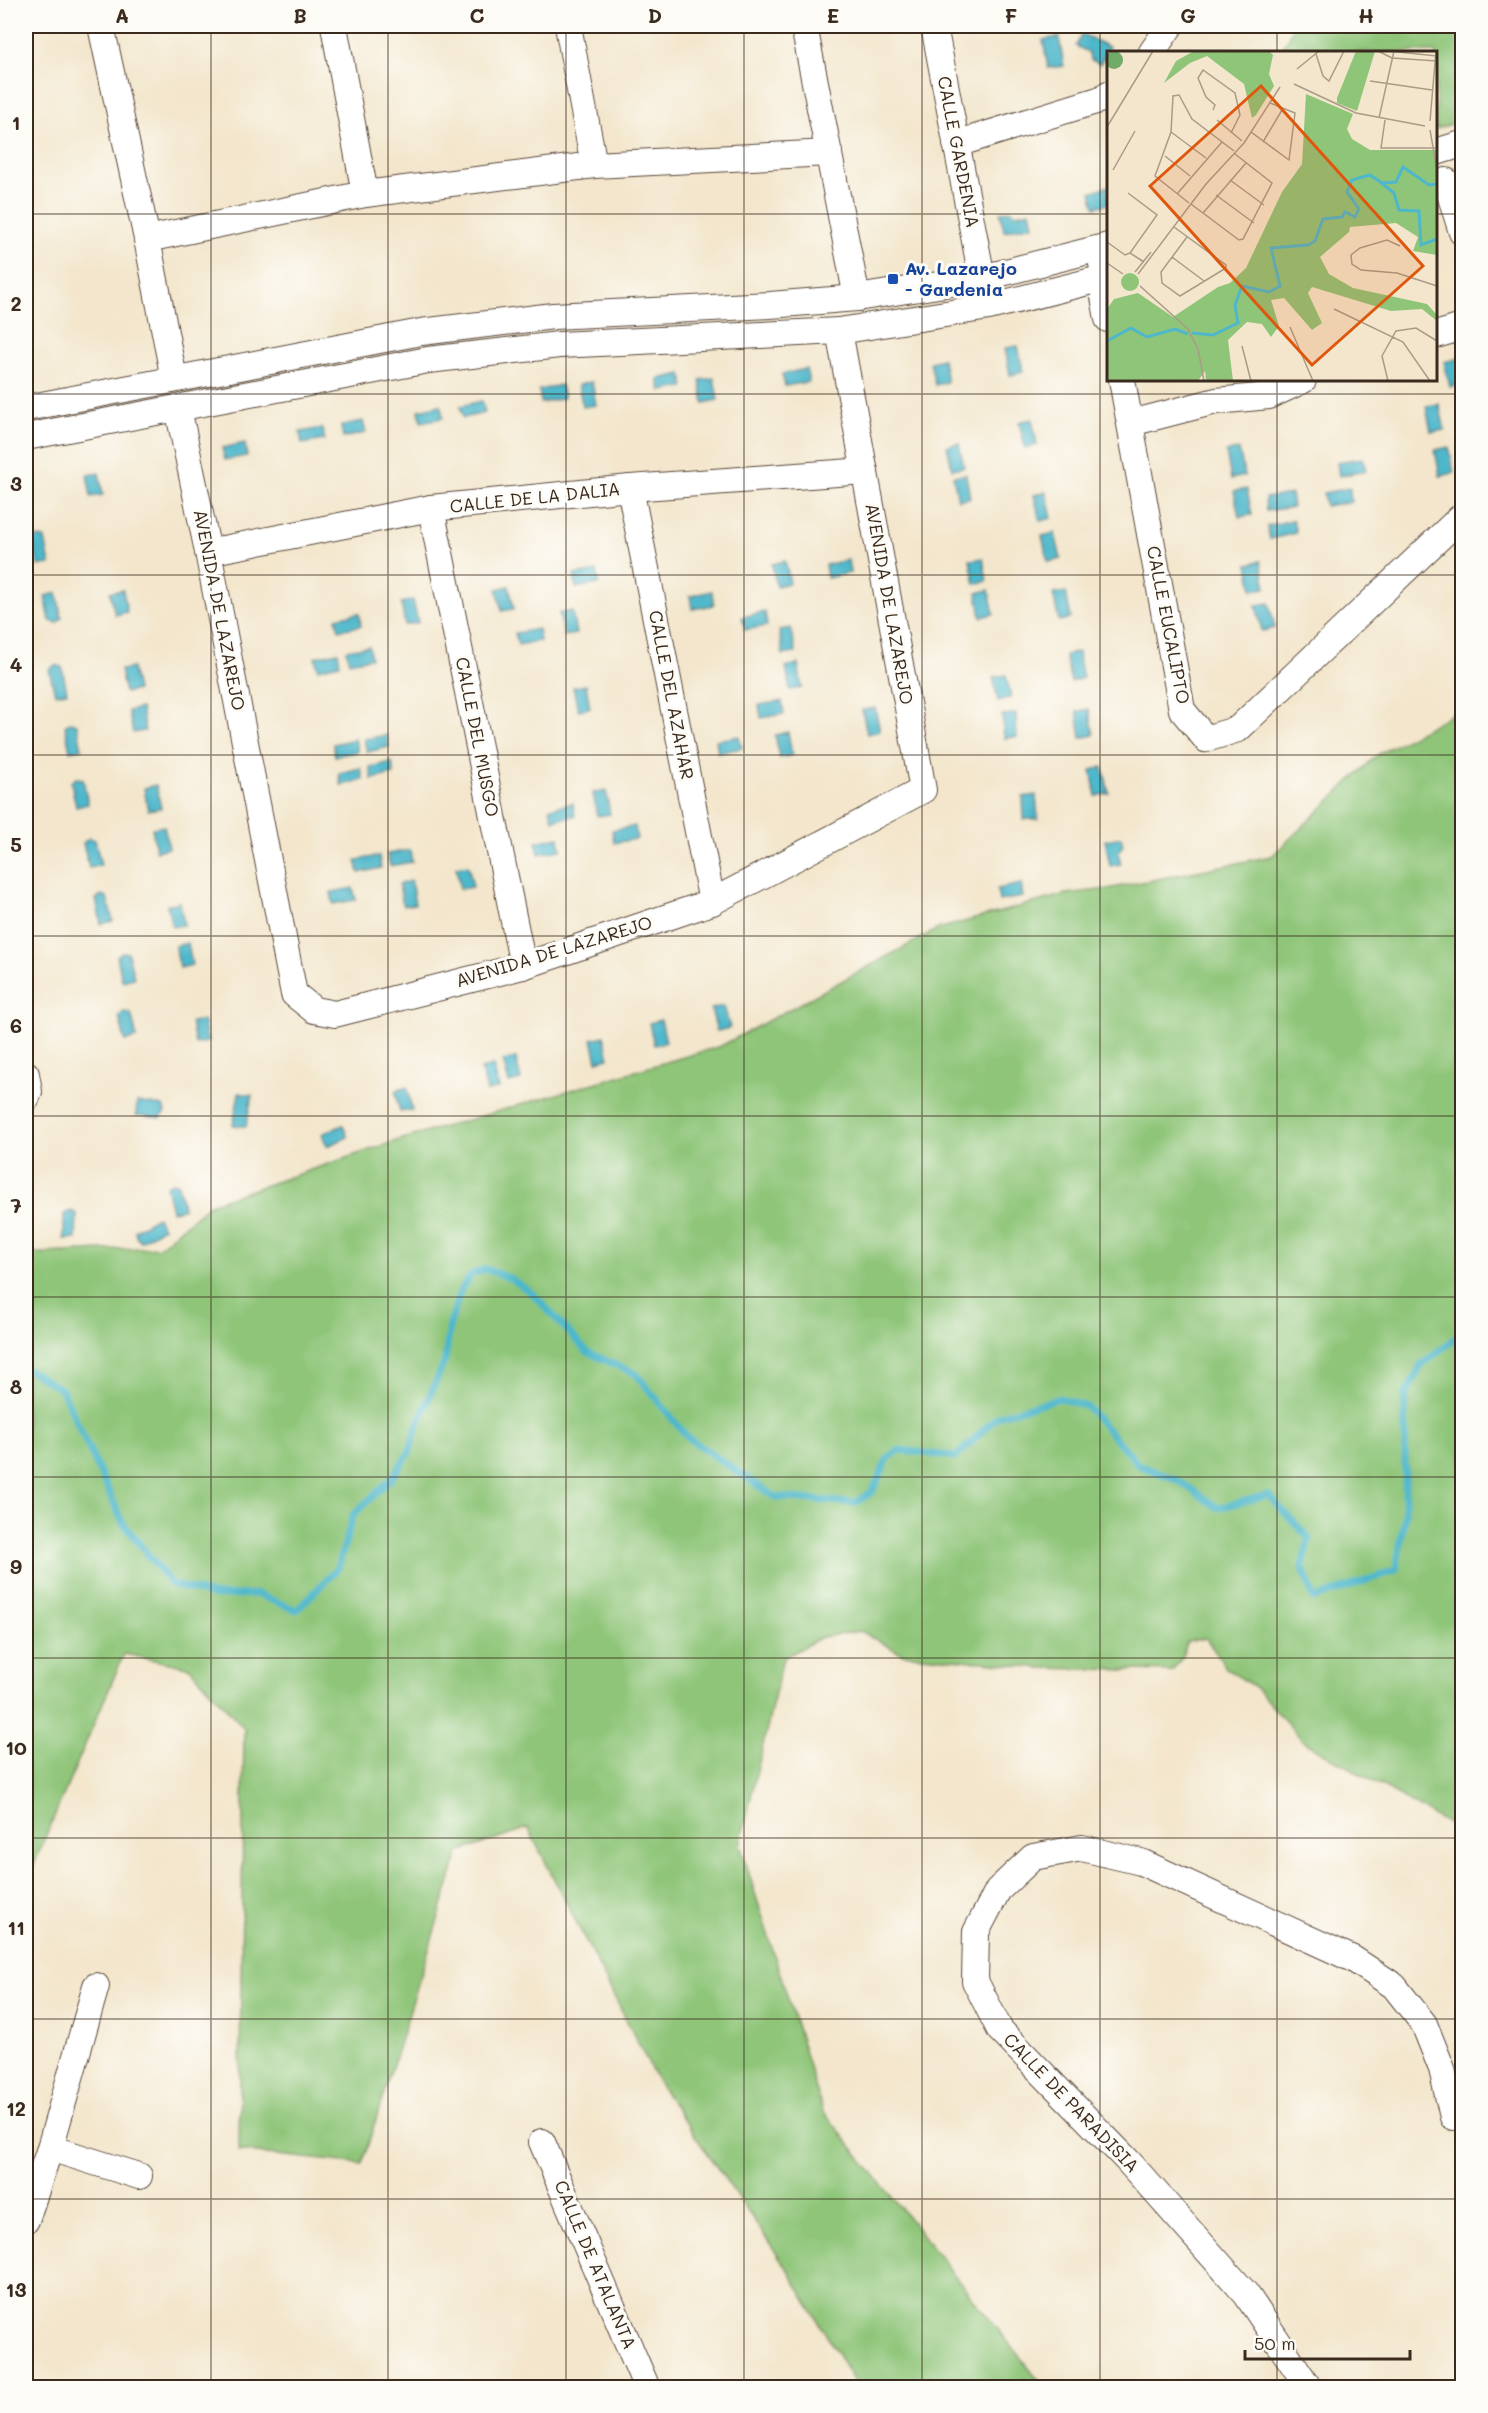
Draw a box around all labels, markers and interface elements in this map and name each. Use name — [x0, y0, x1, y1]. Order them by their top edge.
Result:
text: A — [115, 2, 129, 28]
text: B — [293, 2, 307, 28]
text: C — [470, 2, 485, 28]
text: D — [648, 2, 662, 28]
text: E — [827, 2, 839, 28]
text: F — [1005, 2, 1018, 28]
text: G — [1180, 2, 1196, 28]
text: H — [1358, 2, 1374, 28]
inset map — [1107, 51, 1437, 381]
street label: CALLE GARDENIA — [933, 74, 985, 230]
text: 1 — [12, 109, 20, 135]
place label: Av. Lazarejo - Gardenia — [905, 256, 1017, 301]
marker: Av. Lazarejo - Gardenia — [886, 272, 900, 286]
text: 2 — [10, 290, 22, 316]
text: 3 — [10, 470, 22, 496]
street label: CALLE DE LA DALIA — [449, 476, 621, 518]
street label: AVENIDA DE LAZAREJO — [860, 501, 920, 707]
street label: AVENIDA DE LAZAREJO — [189, 507, 251, 712]
street label: CALLE EUCALIPTO — [1142, 544, 1196, 706]
street label: CALLE DEL AZAHAR — [644, 608, 700, 782]
text: 4 — [10, 651, 23, 677]
street label: CALLE DEL MUSGO — [451, 655, 505, 819]
text: 5 — [10, 831, 22, 857]
street label: AVENIDA DE LAZAREJO — [452, 910, 655, 992]
text: 6 — [10, 1012, 22, 1038]
text: 7 — [10, 1192, 22, 1218]
text: 8 — [10, 1373, 22, 1399]
text: 9 — [10, 1553, 22, 1579]
text: 10 — [5, 1734, 27, 1760]
text: 11 — [7, 1914, 25, 1940]
street label: CALLE DE PARADISIA — [999, 2027, 1145, 2177]
text: 12 — [6, 2095, 26, 2121]
street label: CALLE DE ATALANTA — [549, 2176, 642, 2353]
text: 13 — [6, 2276, 26, 2302]
scale bar — [1245, 2323, 1410, 2361]
text: 50 m — [1254, 2331, 1296, 2355]

